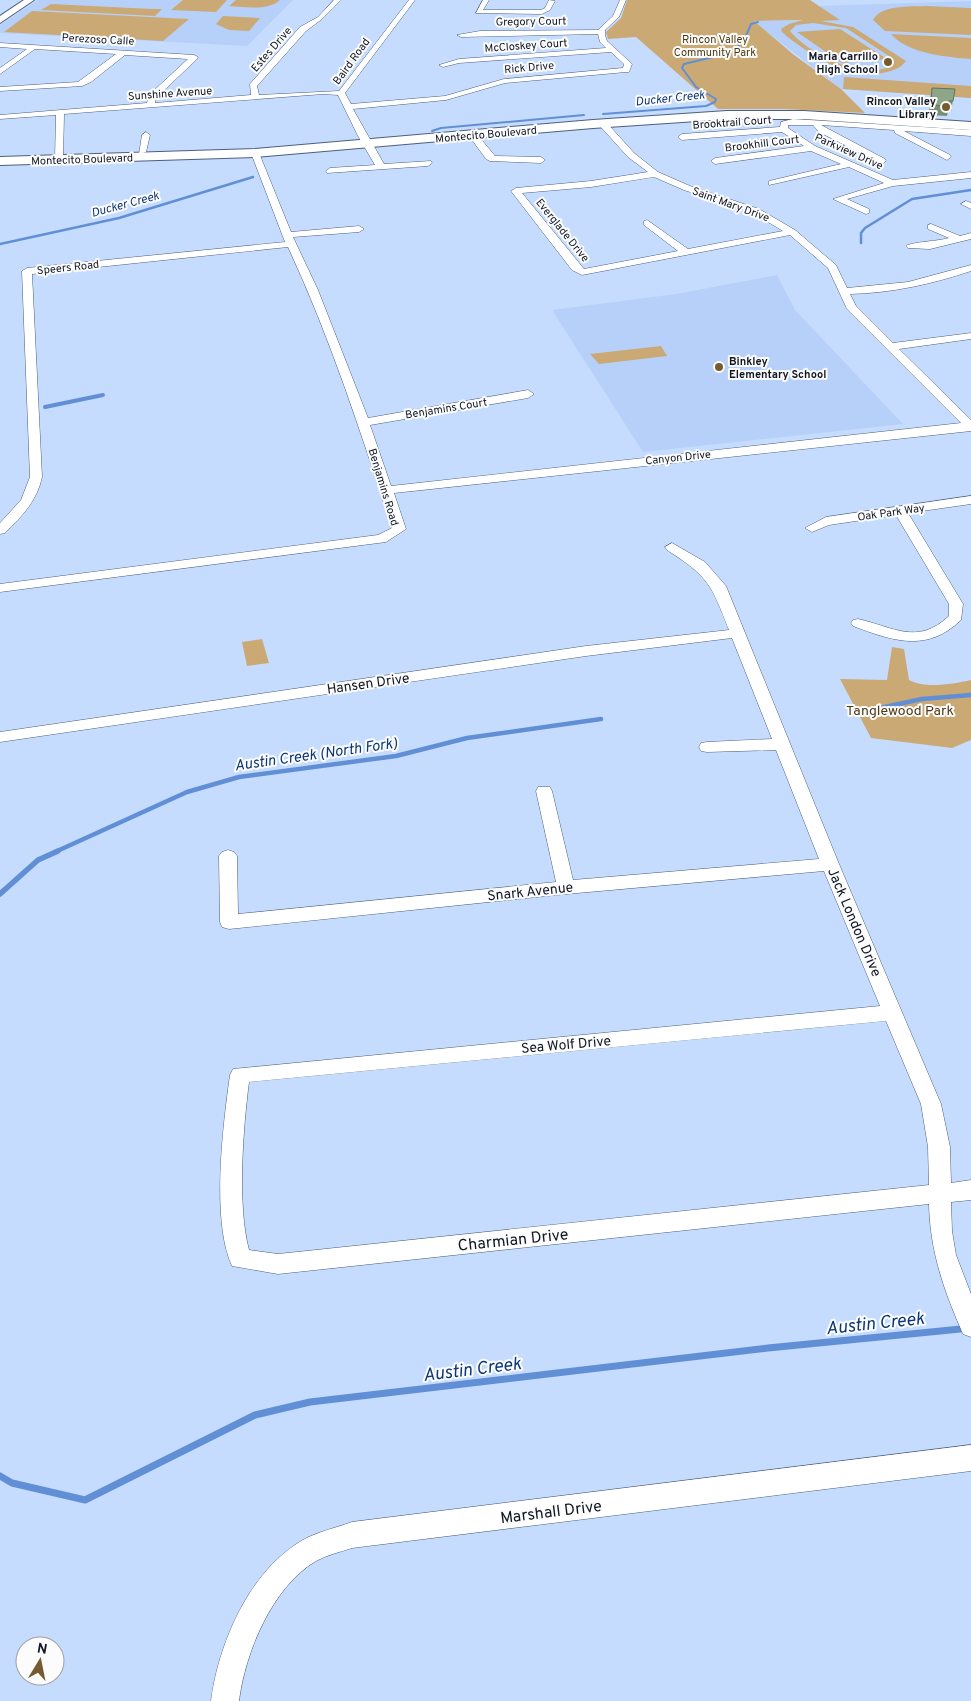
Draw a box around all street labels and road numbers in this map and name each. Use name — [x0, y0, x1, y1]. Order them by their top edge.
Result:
street label: Gregory Court — [495, 14, 567, 30]
street label: Estes Drive — [248, 24, 295, 75]
street label: Perezoso Calle — [61, 31, 135, 49]
street label: Baird Road — [330, 36, 373, 88]
street label: McCloskey Court — [484, 36, 568, 56]
street label: Rick Drive — [504, 59, 555, 77]
street label: Sunshine Avenue — [127, 84, 213, 104]
street label: Brooktrail Court — [692, 113, 772, 133]
street label: Montecito Boulevard — [435, 124, 537, 146]
street label: Parkview Drive — [812, 131, 885, 173]
street label: Brookhill Court — [724, 132, 800, 156]
street label: Montecito Boulevard — [31, 151, 133, 169]
street label: Saint Mary Drive — [690, 184, 771, 225]
street label: Everglade Drive — [532, 196, 592, 265]
street label: Speers Road — [36, 258, 100, 278]
street label: Benjamins Court — [404, 396, 488, 422]
street label: Benjamins Road — [365, 447, 401, 528]
street label: Canyon Drive — [645, 448, 712, 468]
street label: Oak Park Way — [857, 501, 926, 525]
street label: Hansen Drive — [326, 670, 411, 699]
street label: Jack London Drive — [823, 866, 884, 980]
street label: Snark Avenue — [486, 880, 574, 905]
street label: Sea Wolf Drive — [521, 1033, 612, 1058]
street label: Charmian Drive — [457, 1225, 570, 1257]
street label: Marshall Drive — [499, 1497, 603, 1529]

